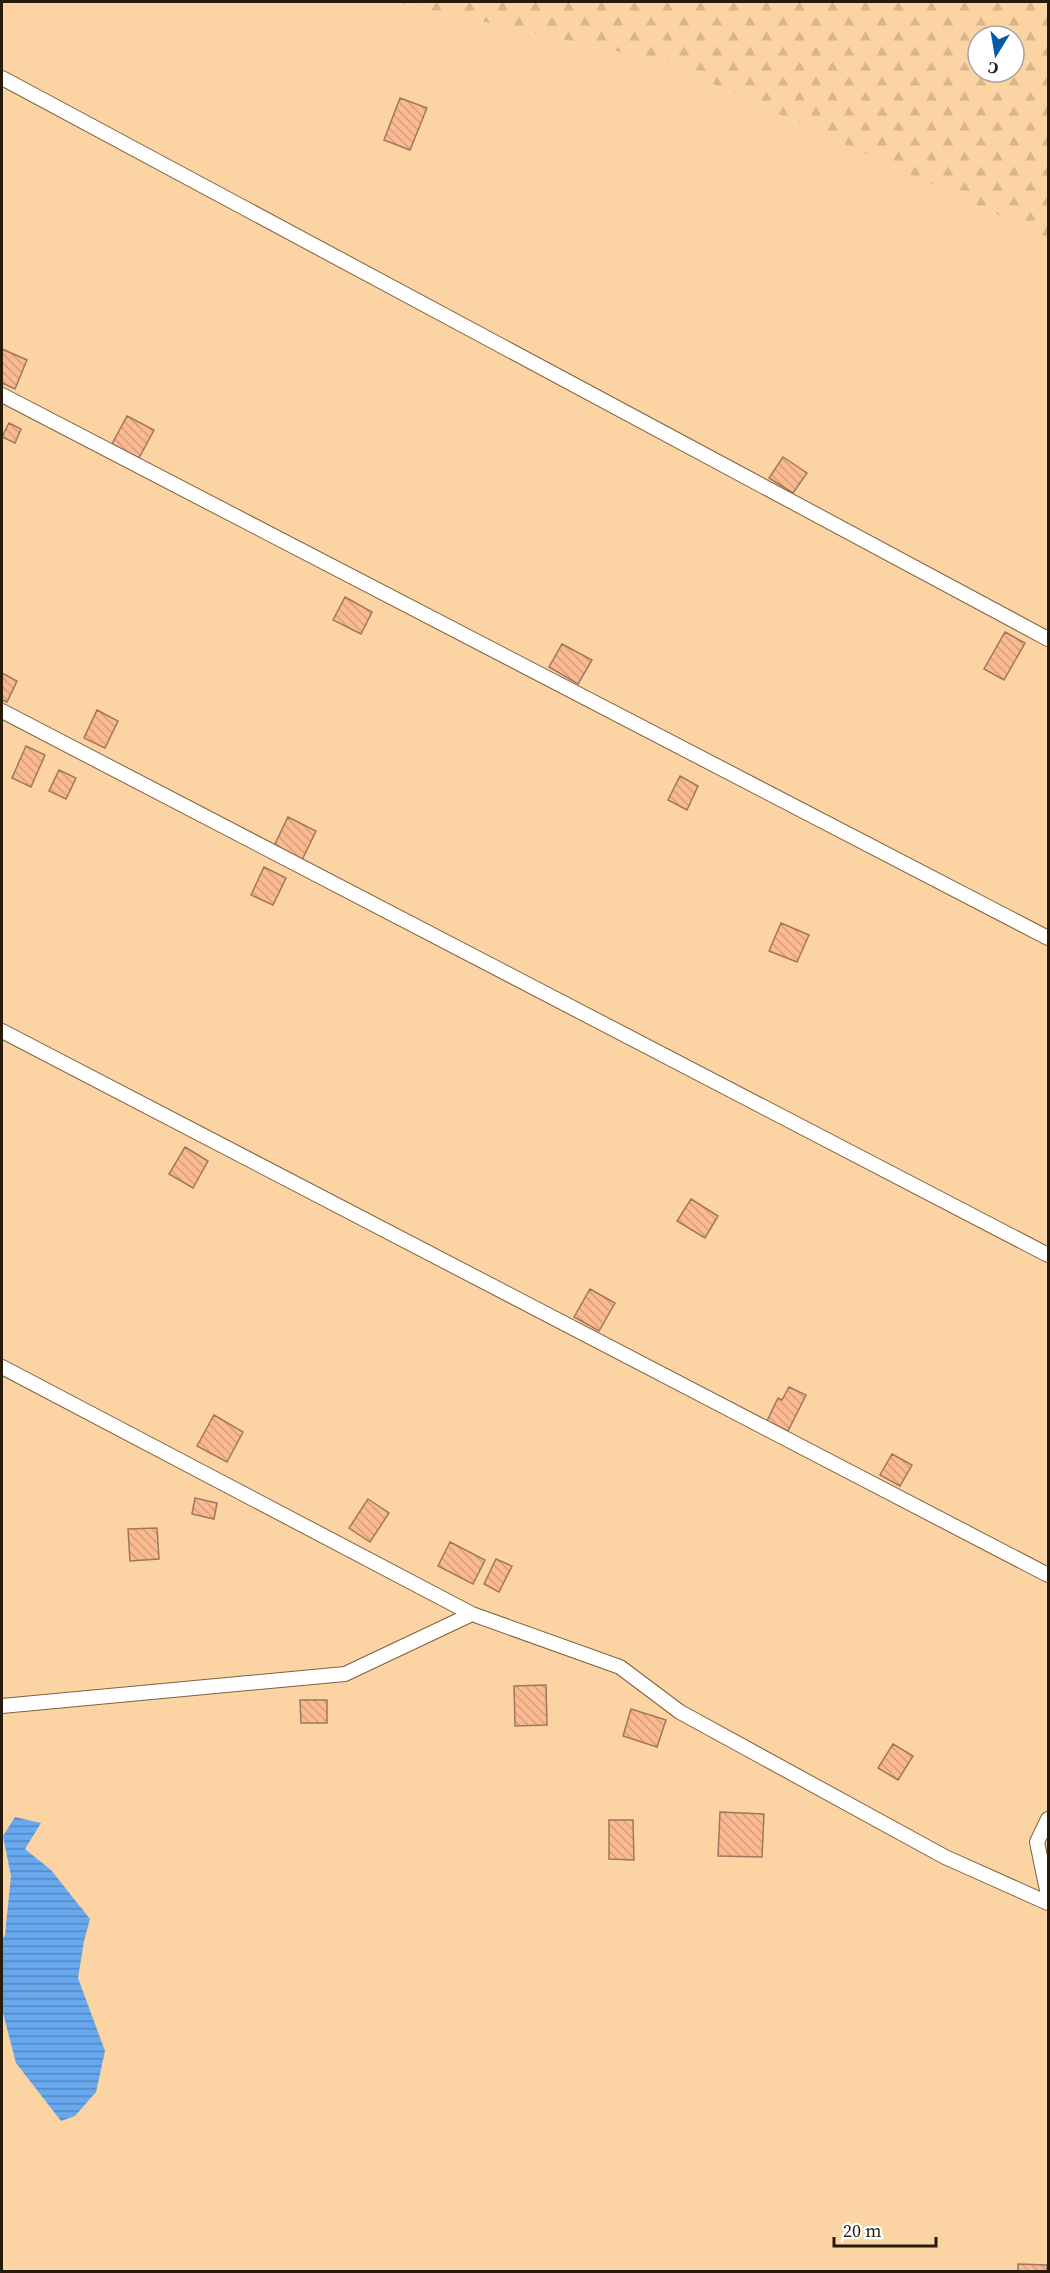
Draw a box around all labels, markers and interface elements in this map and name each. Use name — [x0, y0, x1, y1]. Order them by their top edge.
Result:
north arrow — [966, 24, 1026, 84]
text: С — [986, 57, 1000, 80]
scale bar — [834, 2210, 936, 2248]
text: 20 m — [843, 2218, 881, 2243]

